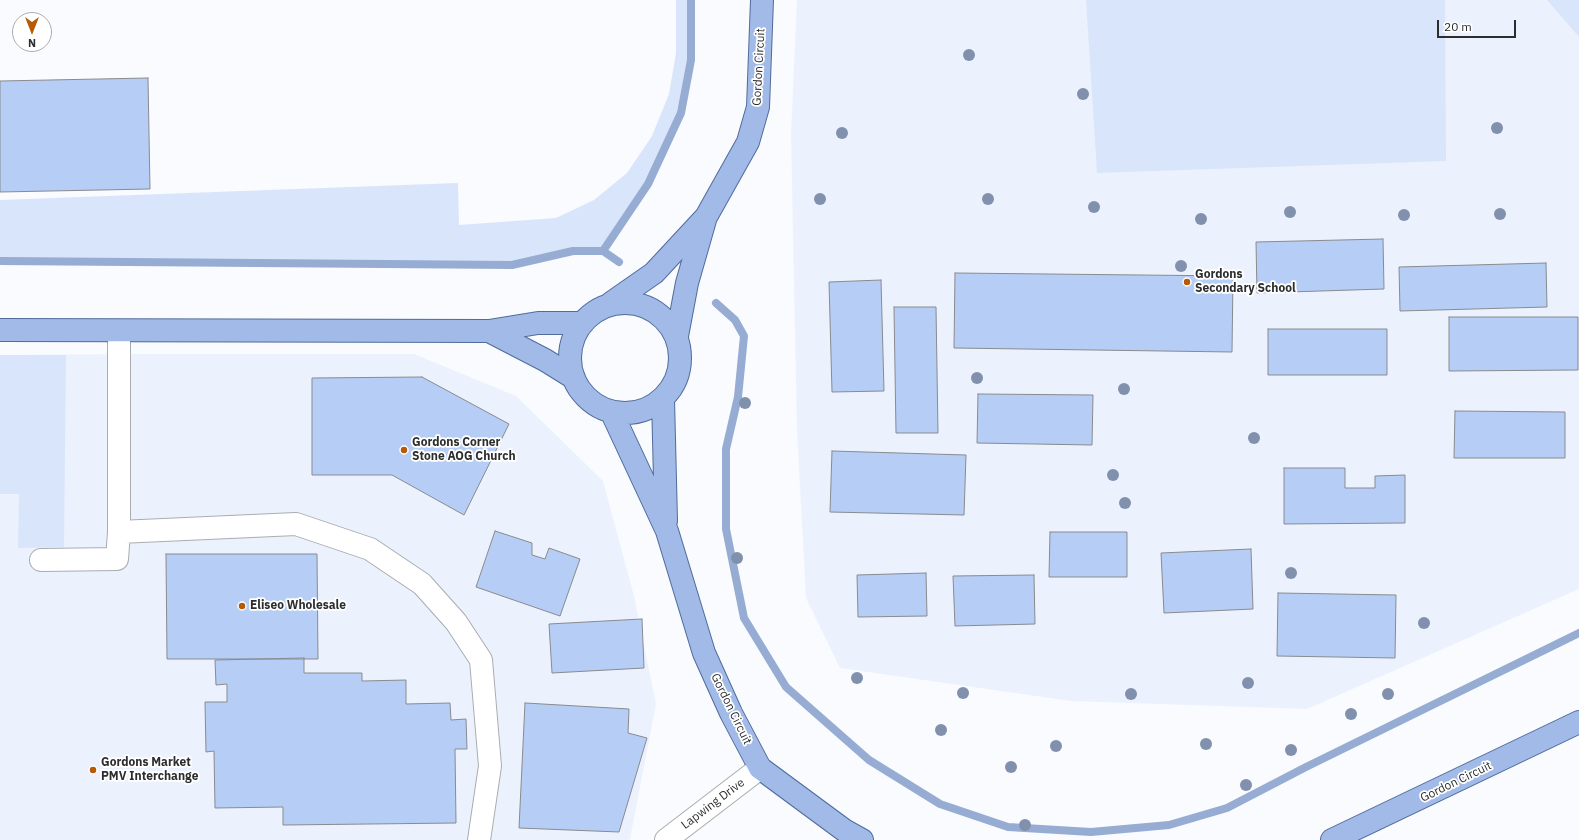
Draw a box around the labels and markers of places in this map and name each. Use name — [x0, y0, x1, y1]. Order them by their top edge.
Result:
place label: Gordons Secondary School — [1195, 268, 1296, 296]
marker: Gordons Secondary School — [1182, 277, 1192, 287]
place label: Gordons Corner Stone AOG Church — [412, 436, 516, 464]
marker: Gordons Corner Stone AOG Church — [399, 445, 409, 455]
place label: Eliseo Wholesale — [250, 599, 346, 613]
marker: Eliseo Wholesale — [237, 601, 247, 611]
place label: Gordons Market PMV Interchange — [101, 756, 198, 784]
marker: Gordons Market PMV Interchange — [88, 765, 98, 775]

